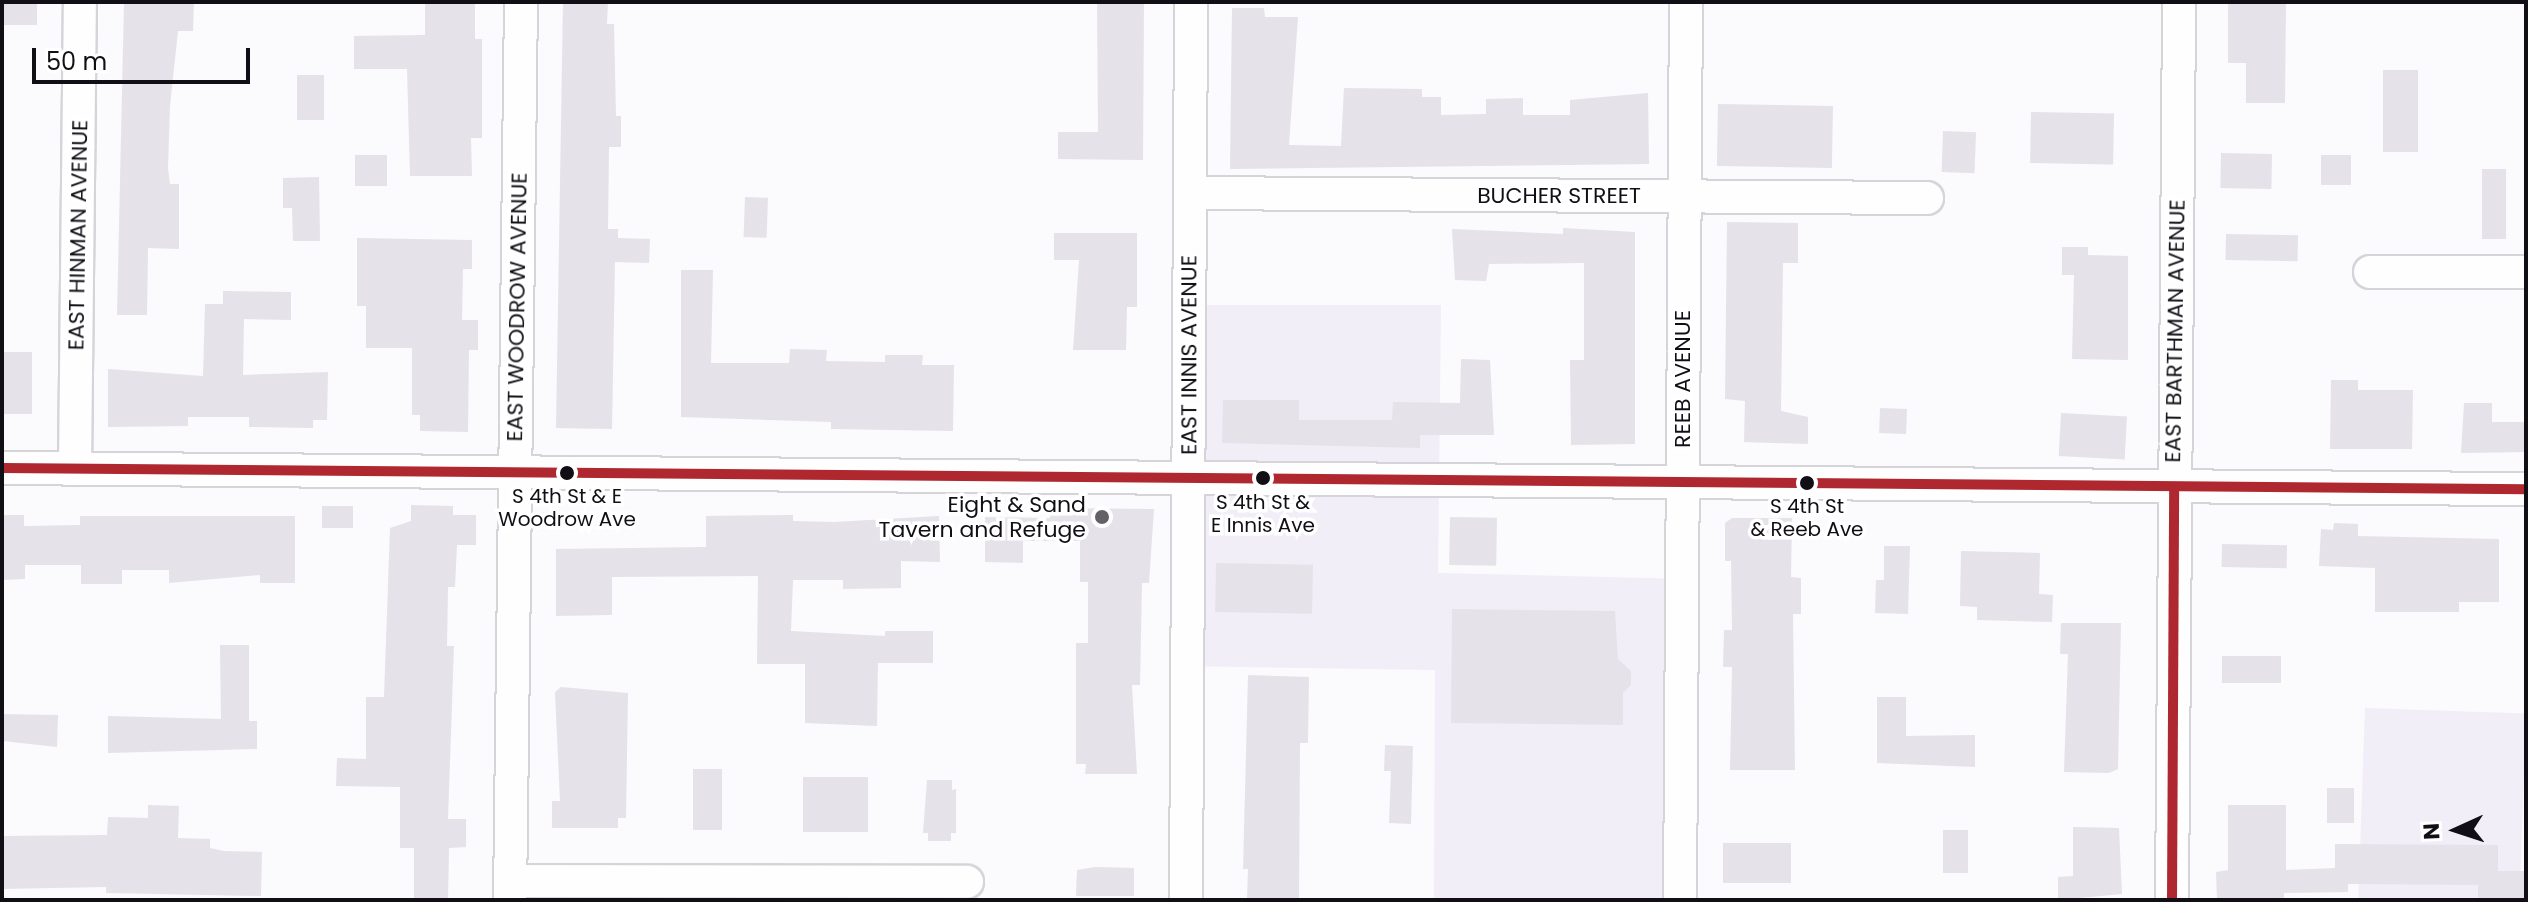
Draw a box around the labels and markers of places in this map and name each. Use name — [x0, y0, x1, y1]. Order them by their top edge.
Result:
marker: S 4th St & E Woodrow Ave — [559, 465, 575, 481]
marker: S 4th St & E Innis Ave — [1255, 470, 1271, 486]
marker: S 4th St & Reeb Ave — [1799, 475, 1815, 491]
place label: S 4th St & E Woodrow Ave — [498, 484, 636, 531]
place label: S 4th St & E Innis Ave — [1211, 490, 1315, 537]
place label: Eight & Sand Tavern and Refuge — [879, 491, 1086, 542]
place label: S 4th St & Reeb Ave — [1750, 494, 1864, 541]
marker: Eight & Sand Tavern and Refuge — [1093, 508, 1111, 526]

